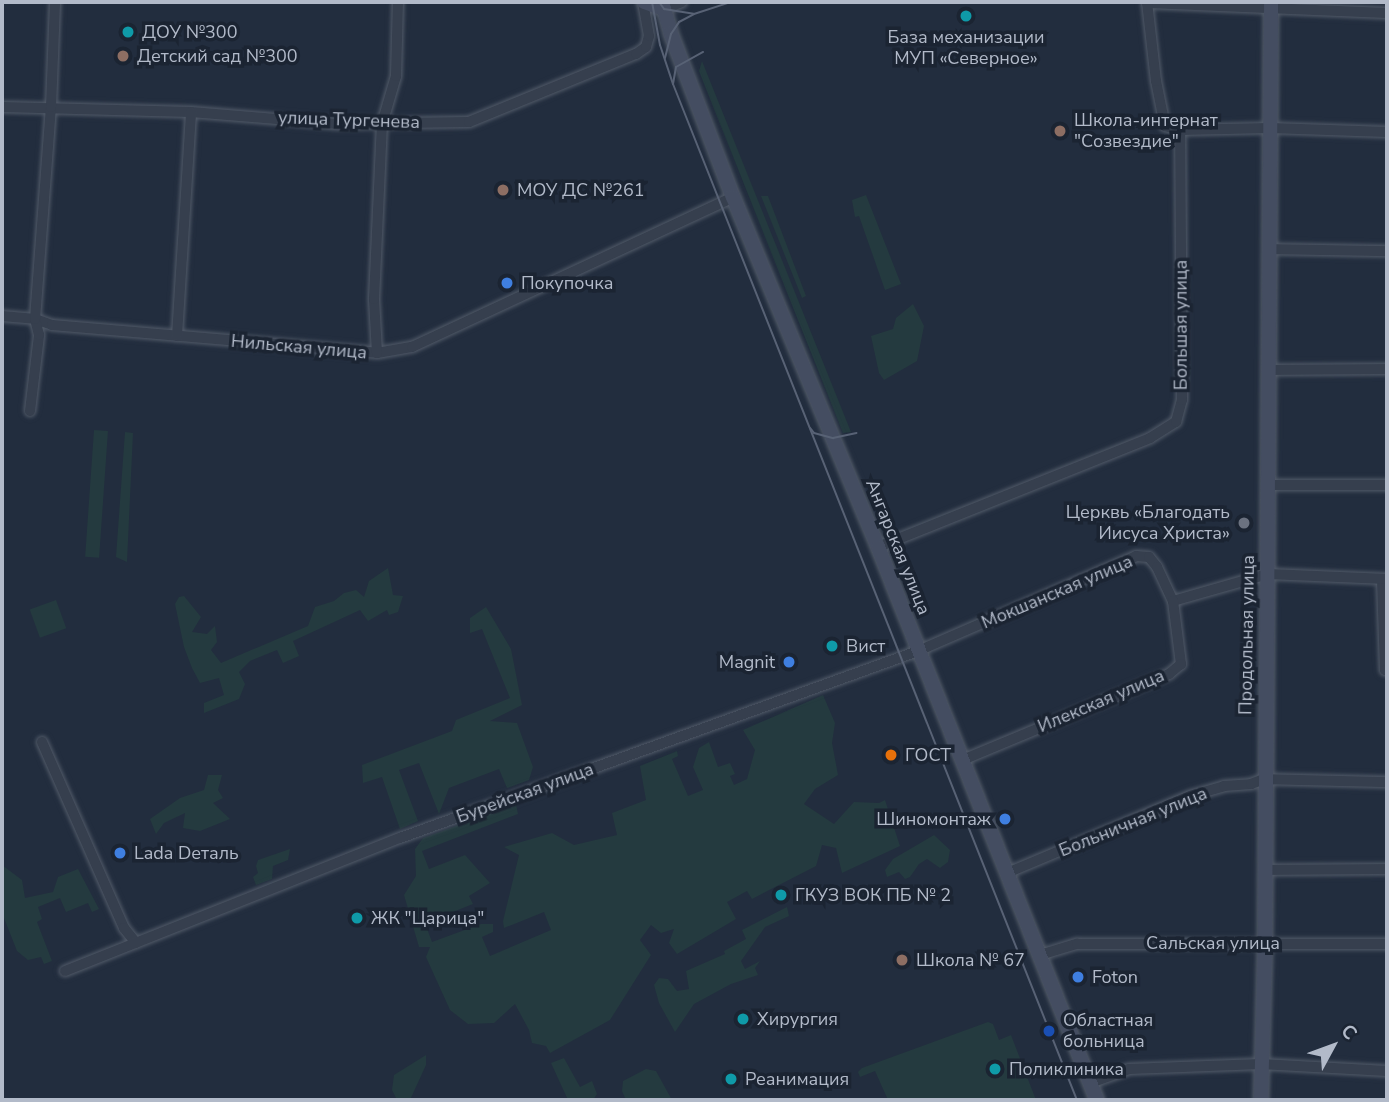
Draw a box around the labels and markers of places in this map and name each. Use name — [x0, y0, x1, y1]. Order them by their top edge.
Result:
marker: База механизации МУП «Северное» — [958, 8, 974, 24]
place label: ДОУ №300 — [142, 21, 237, 43]
marker: ДОУ №300 — [120, 24, 136, 40]
place label: База механизации МУП «Северное» — [887, 27, 1045, 70]
place label: Детский сад №300 — [137, 45, 298, 67]
marker: Детский сад №300 — [115, 48, 131, 64]
place label: Школа-интернат "Созвездие" — [1074, 110, 1218, 152]
marker: Школа-интернат "Созвездие" — [1052, 123, 1068, 139]
place label: МОУ ДС №261 — [517, 179, 645, 201]
marker: МОУ ДС №261 — [495, 182, 511, 198]
place label: Покупочка — [521, 272, 614, 294]
marker: Покупочка — [499, 275, 515, 291]
place label: Церквь «Благодать Иисуса Христа» — [1066, 502, 1230, 544]
marker: Церквь «Благодать Иисуса Христа» — [1236, 515, 1252, 531]
place label: Вист — [846, 635, 885, 657]
marker: Вист — [824, 638, 840, 654]
place label: Magnit — [719, 651, 775, 673]
marker: Magnit — [781, 654, 797, 670]
place label: ГОСТ — [905, 744, 951, 766]
marker: ГОСТ — [883, 747, 899, 763]
place label: Шиномонтаж — [876, 808, 991, 830]
marker: Шиномонтаж — [997, 811, 1013, 827]
place label: Lada Dеталь — [134, 842, 239, 864]
marker: Lada Dеталь — [112, 845, 128, 861]
place label: ГКУЗ ВОК ПБ № 2 — [795, 884, 951, 906]
marker: ГКУЗ ВОК ПБ № 2 — [773, 887, 789, 903]
place label: ЖК "Царица" — [371, 907, 484, 929]
marker: ЖК "Царица" — [349, 910, 365, 926]
place label: Школа № 67 — [916, 949, 1025, 971]
marker: Школа № 67 — [894, 952, 910, 968]
place label: Foton — [1092, 966, 1138, 988]
marker: Foton — [1070, 969, 1086, 985]
place label: Хирургия — [757, 1008, 838, 1030]
place label: Областная больница — [1063, 1010, 1153, 1052]
marker: Хирургия — [735, 1011, 751, 1027]
marker: Областная больница — [1041, 1023, 1057, 1039]
place label: Поликлиника — [1009, 1058, 1124, 1080]
marker: Поликлиника — [987, 1061, 1003, 1077]
place label: Реанимация — [745, 1068, 849, 1090]
marker: Реанимация — [723, 1071, 739, 1087]

